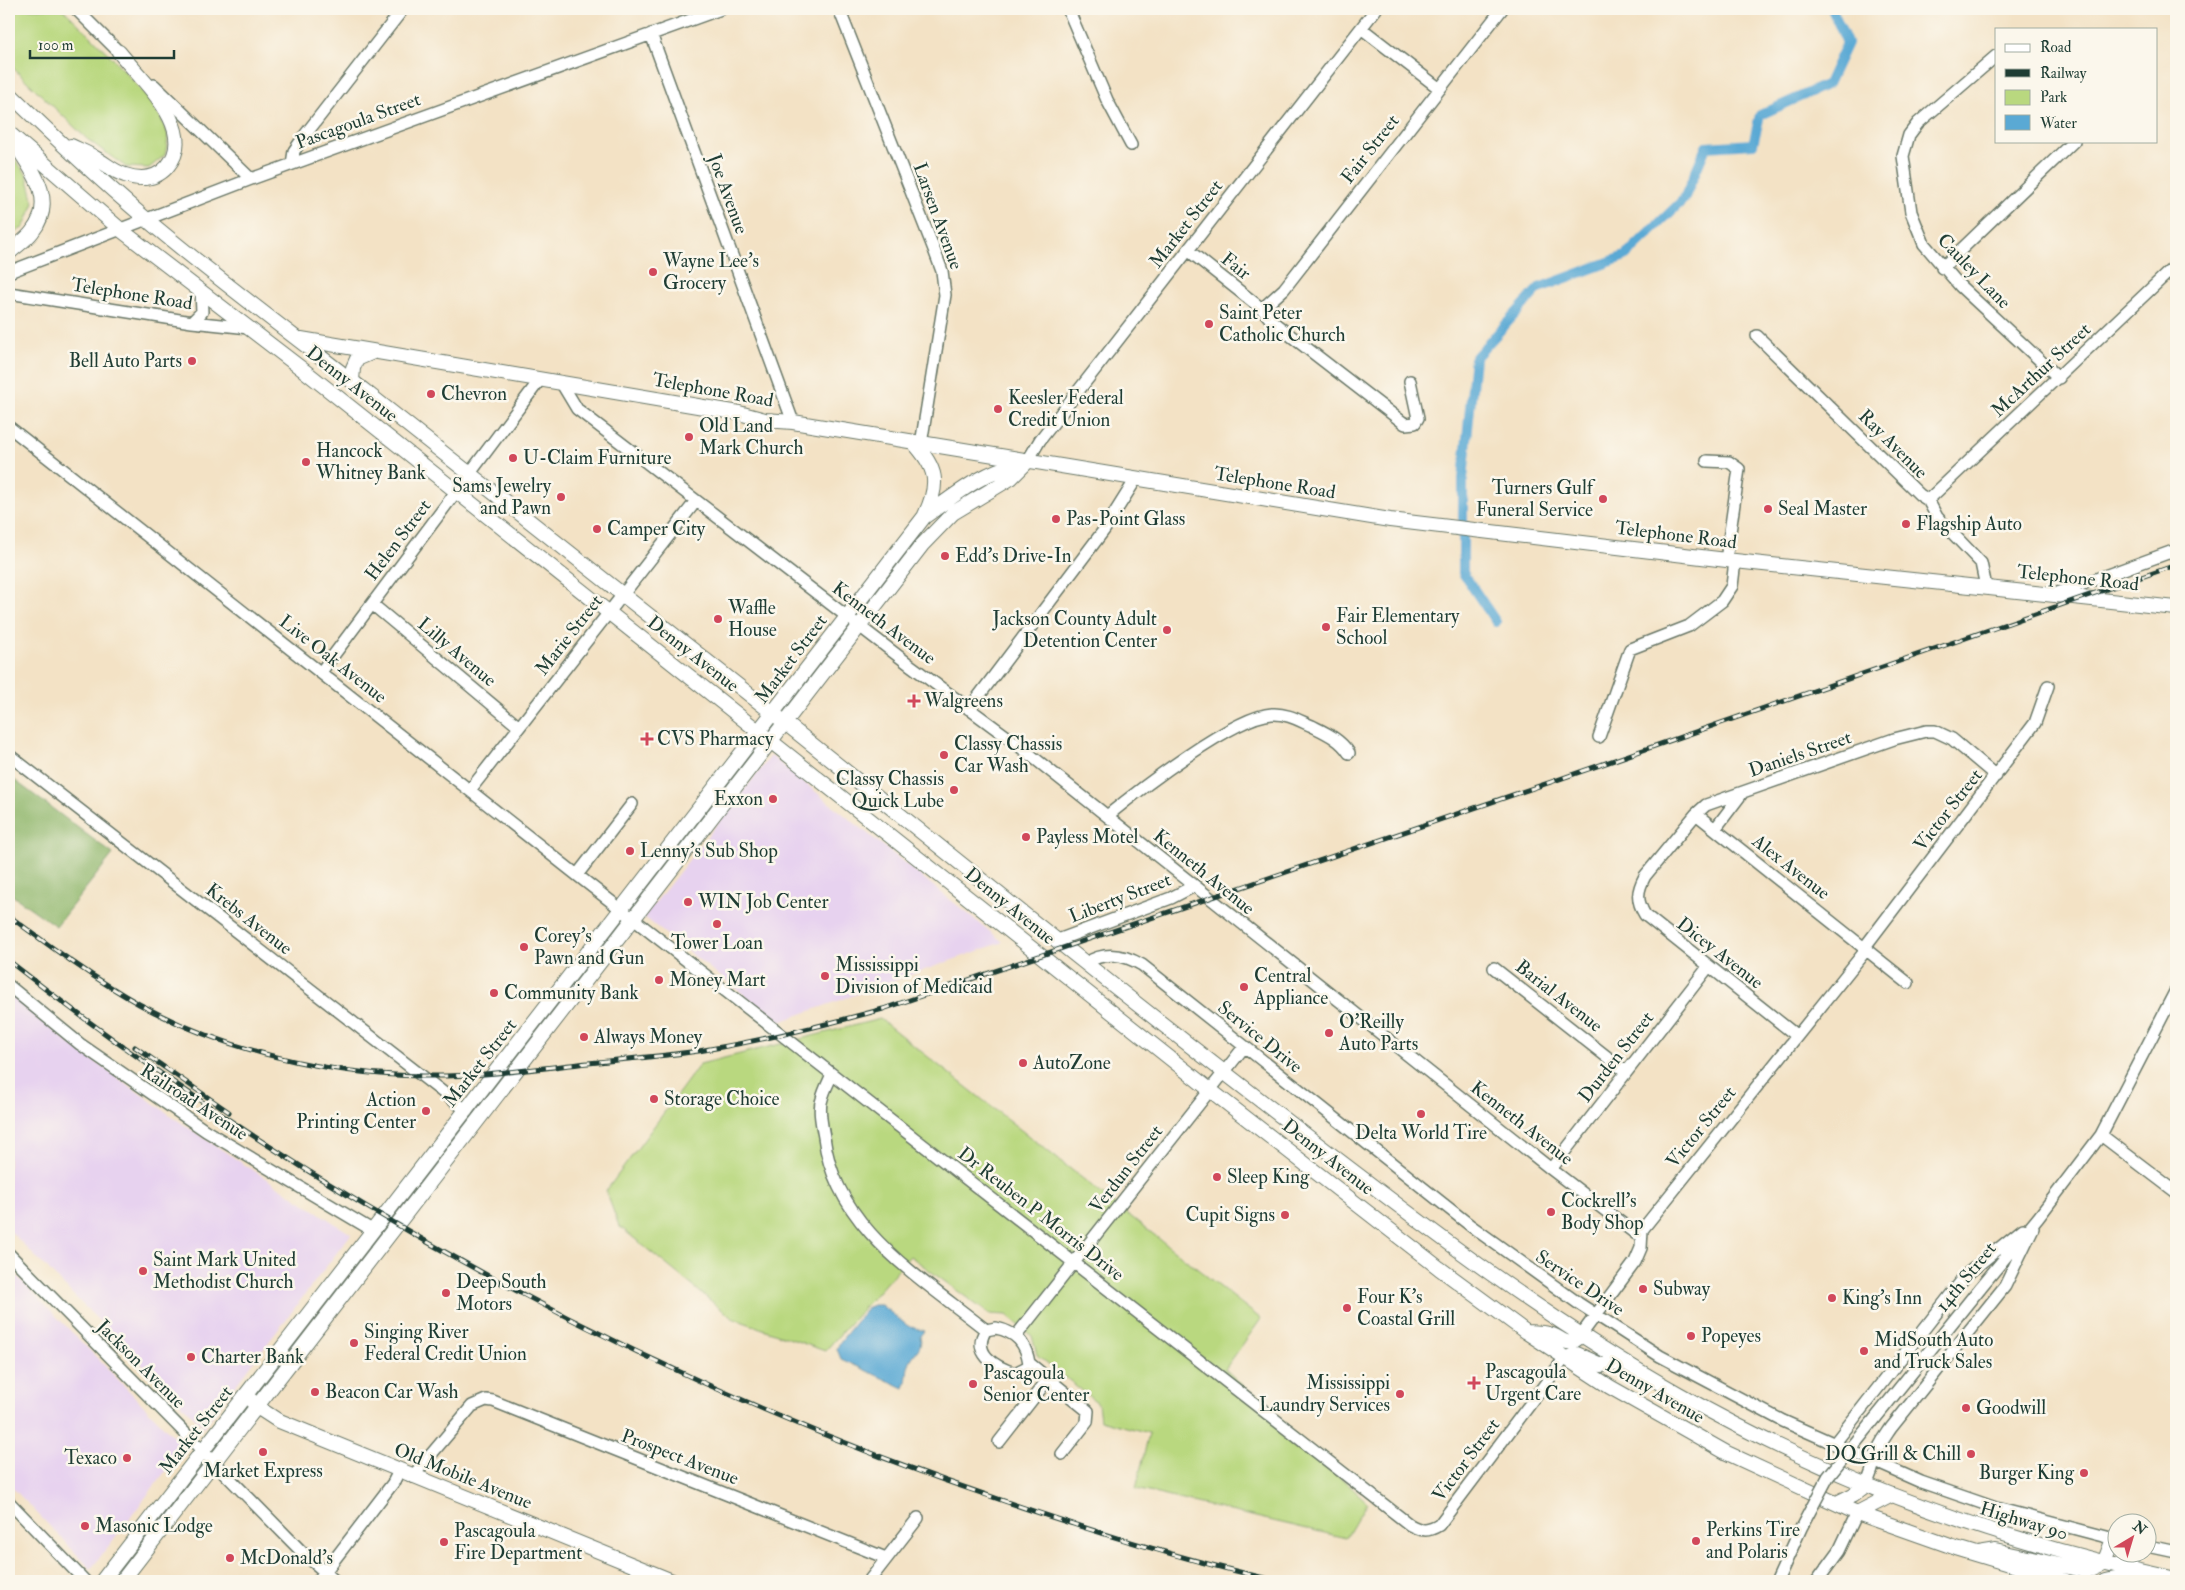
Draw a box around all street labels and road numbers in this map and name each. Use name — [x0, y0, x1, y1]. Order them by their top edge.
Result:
street label: Pascagoula Street — [292, 87, 424, 155]
street label: Fair Street — [1336, 110, 1404, 188]
street label: Joe Avenue — [702, 150, 754, 237]
street label: Larsen Avenue — [908, 159, 968, 273]
street label: Market Street — [1144, 175, 1228, 273]
street label: Cauley Lane — [1932, 228, 2016, 314]
street label: Fair — [1216, 247, 1256, 285]
street label: Telephone Road — [70, 273, 195, 317]
street label: McArthur Street — [1986, 318, 2096, 422]
street label: Denny Avenue — [301, 341, 403, 427]
street label: Telephone Road — [650, 368, 776, 414]
street label: Ray Avenue — [1853, 404, 1933, 484]
street label: Telephone Road — [1213, 462, 1338, 506]
street label: Helen Street — [360, 495, 436, 585]
street label: Telephone Road — [1614, 516, 1739, 555]
street label: Telephone Road — [2016, 560, 2141, 597]
street label: Kenneth Avenue — [827, 576, 941, 670]
street label: Marie Street — [530, 590, 608, 680]
street label: Live Oak Avenue — [274, 609, 392, 709]
street label: Market Street — [750, 610, 832, 708]
street label: Denny Avenue — [642, 611, 744, 697]
street label: Lilly Avenue — [413, 612, 501, 692]
street label: Daniels Street — [1745, 725, 1855, 783]
street label: Victor Street — [1908, 764, 1988, 856]
street label: Kenneth Avenue — [1148, 824, 1260, 920]
street label: Alex Avenue — [1746, 829, 1835, 905]
street label: Denny Avenue — [960, 862, 1060, 950]
street label: Liberty Street — [1066, 868, 1174, 928]
street label: Krebs Avenue — [201, 878, 297, 960]
street label: Dicey Avenue — [1672, 912, 1768, 994]
street label: Barial Avenue — [1511, 955, 1607, 1038]
street label: Service Drive — [1213, 996, 1307, 1078]
street label: Durden Street — [1573, 1007, 1659, 1107]
street label: Market Street — [438, 1014, 522, 1112]
street label: Railroad Avenue — [136, 1058, 252, 1146]
street label: Kenneth Avenue — [1466, 1075, 1578, 1171]
street label: Victor Street — [1661, 1081, 1741, 1173]
street label: Denny Avenue — [1277, 1114, 1379, 1200]
street label: Verdun Street — [1084, 1120, 1168, 1218]
street label: Dr Reuben P Morris Drive — [953, 1142, 1129, 1286]
street label: 14th Street — [1931, 1237, 2001, 1317]
street label: Service Drive — [1531, 1245, 1629, 1322]
street label: Jackson Avenue — [91, 1314, 191, 1414]
street label: Denny Avenue — [1601, 1353, 1709, 1429]
street label: Market Street — [154, 1381, 238, 1479]
street label: Victor Street — [1427, 1414, 1505, 1506]
street label: Prospect Avenue — [617, 1424, 742, 1491]
street label: Old Mobile Avenue — [390, 1437, 536, 1515]
street label: Highway 90 — [1977, 1496, 2071, 1546]

